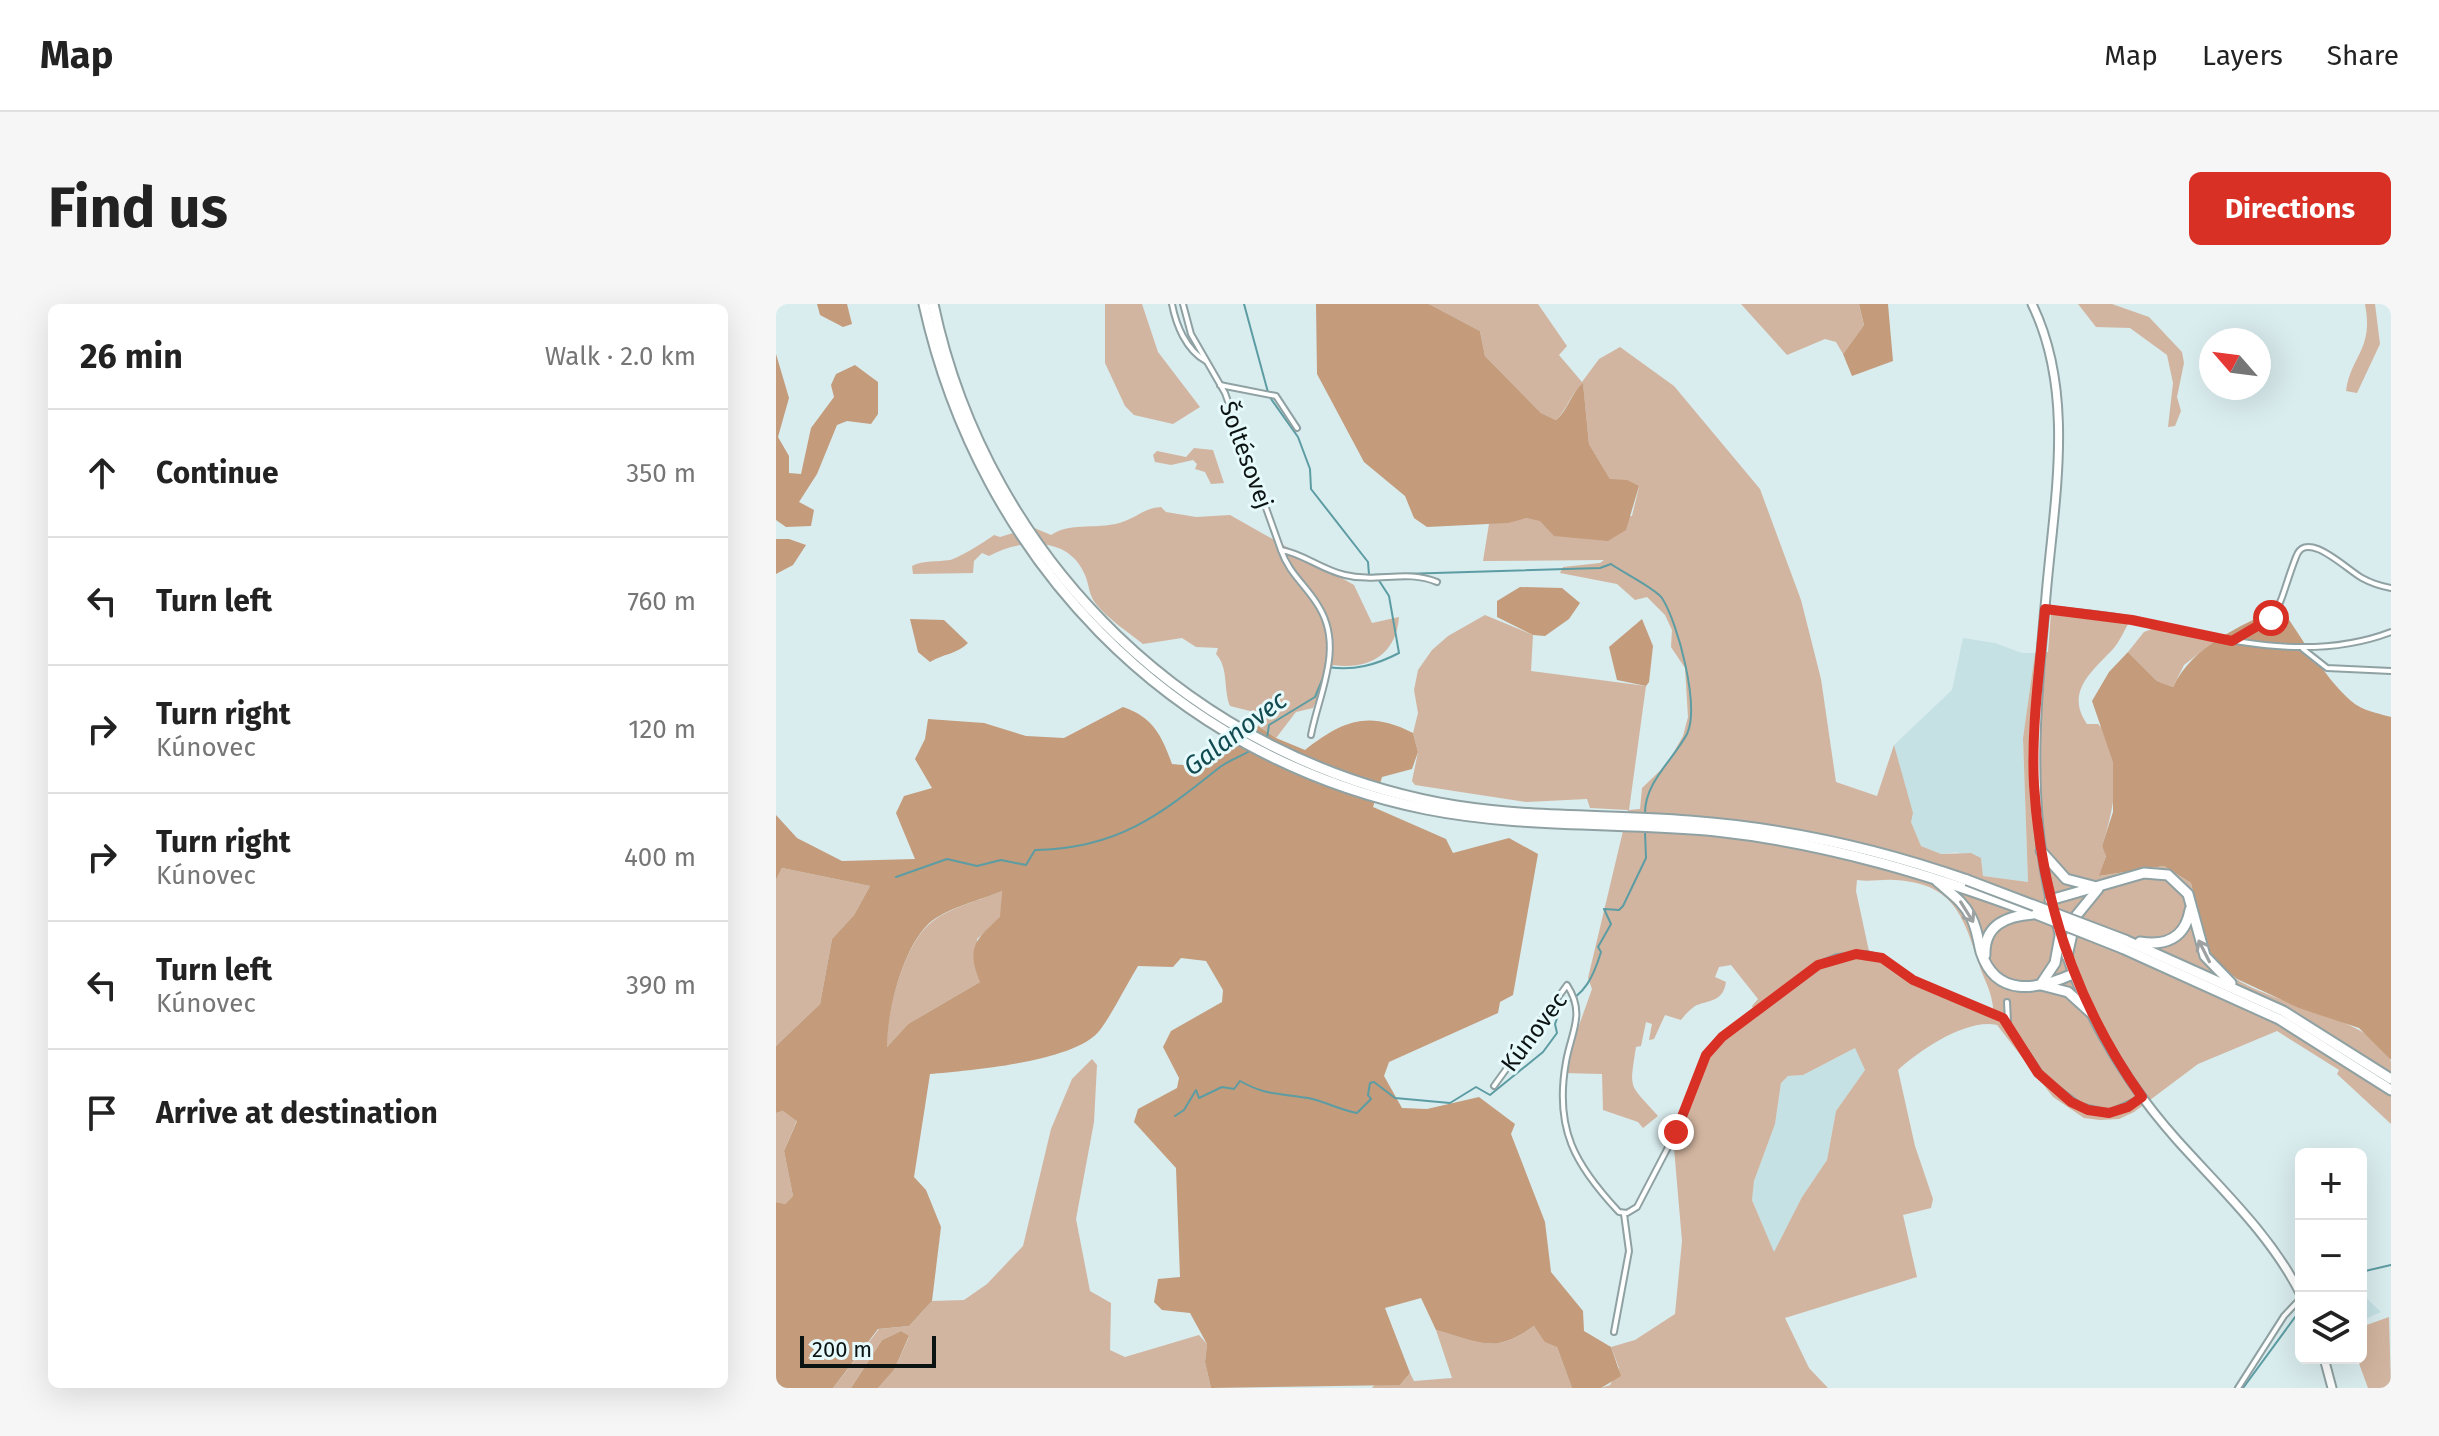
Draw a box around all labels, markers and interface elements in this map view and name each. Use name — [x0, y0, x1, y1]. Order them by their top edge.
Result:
text: Map — [40, 32, 113, 78]
text: Map — [2104, 39, 2158, 72]
text: Layers — [2202, 39, 2283, 72]
text: Share — [2327, 39, 2399, 72]
button: Directions — [2189, 172, 2391, 245]
text: Find us — [48, 175, 228, 242]
north arrow — [2199, 328, 2271, 400]
text: 26 min — [80, 336, 183, 377]
text: Walk · 2.0 km — [545, 341, 696, 372]
street label: Šoltésovej — [1214, 397, 1279, 512]
icon: ahead — [80, 451, 124, 495]
text: Continue — [156, 455, 279, 491]
text: 350 m — [626, 458, 696, 489]
icon: left — [80, 579, 124, 623]
text: Turn left — [156, 583, 272, 619]
text: 760 m — [628, 586, 696, 617]
route start — [2253, 600, 2289, 636]
water label: Galanovec — [1178, 684, 1294, 782]
text: Turn right — [156, 696, 291, 732]
icon: right — [80, 707, 124, 751]
text: 120 m — [628, 714, 696, 745]
text: Kúnovec — [156, 732, 256, 763]
text: Turn right — [156, 824, 291, 860]
icon: right — [80, 835, 124, 879]
text: 400 m — [624, 842, 696, 873]
text: Kúnovec — [156, 860, 256, 891]
one-way arrow — [1959, 900, 1975, 923]
one-way arrow — [2196, 940, 2211, 963]
text: Turn left — [156, 952, 272, 988]
icon: left — [80, 963, 124, 1007]
text: 390 m — [626, 970, 696, 1001]
street label: Kúnovec — [1495, 987, 1573, 1077]
text: Kúnovec — [156, 988, 256, 1019]
icon: arrive — [80, 1091, 124, 1135]
text: Arrive at destination — [156, 1095, 438, 1131]
route end — [1658, 1114, 1694, 1150]
map controls — [2295, 1148, 2367, 1364]
button: + — [2295, 1148, 2367, 1220]
button: − — [2295, 1220, 2367, 1292]
button: layers — [2295, 1292, 2367, 1364]
scale bar — [800, 1332, 936, 1368]
text: 200 m — [812, 1336, 872, 1363]

